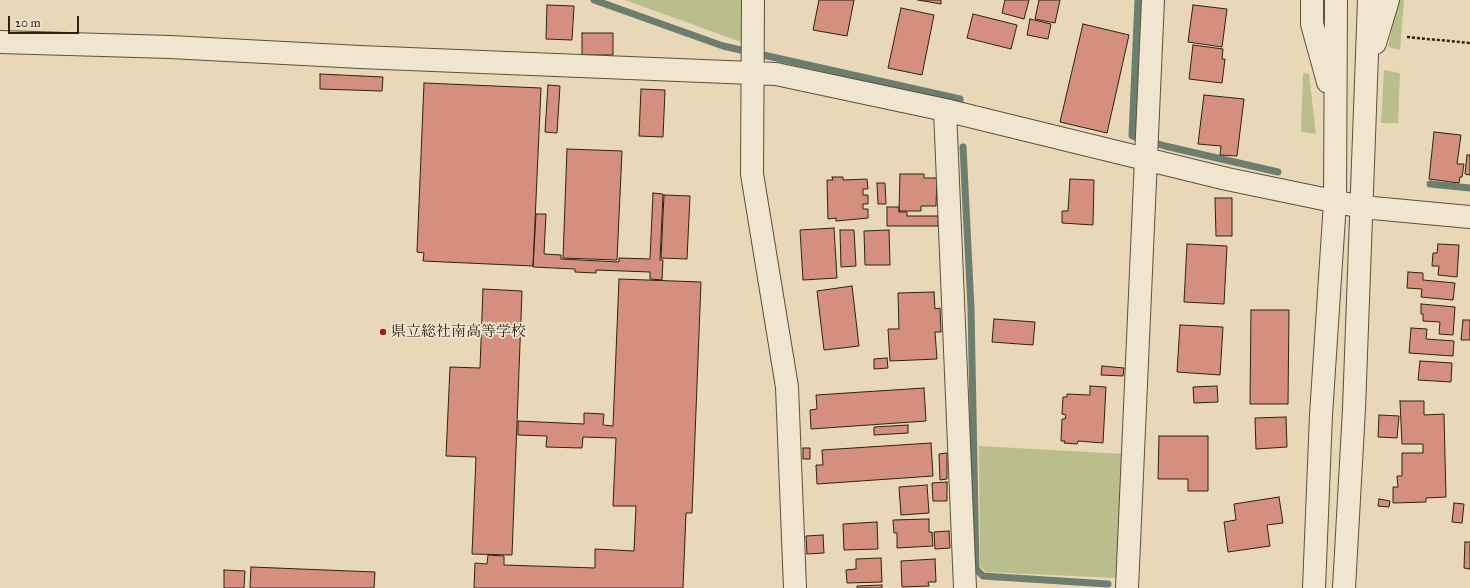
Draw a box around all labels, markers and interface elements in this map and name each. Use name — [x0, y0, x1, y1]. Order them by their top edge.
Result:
scale bar — [10, 8, 81, 34]
text: 20 m — [15, 16, 41, 30]
place label: 県立総社南高等学校 — [391, 323, 526, 341]
marker: 県立総社南高等学校 — [378, 327, 388, 337]

